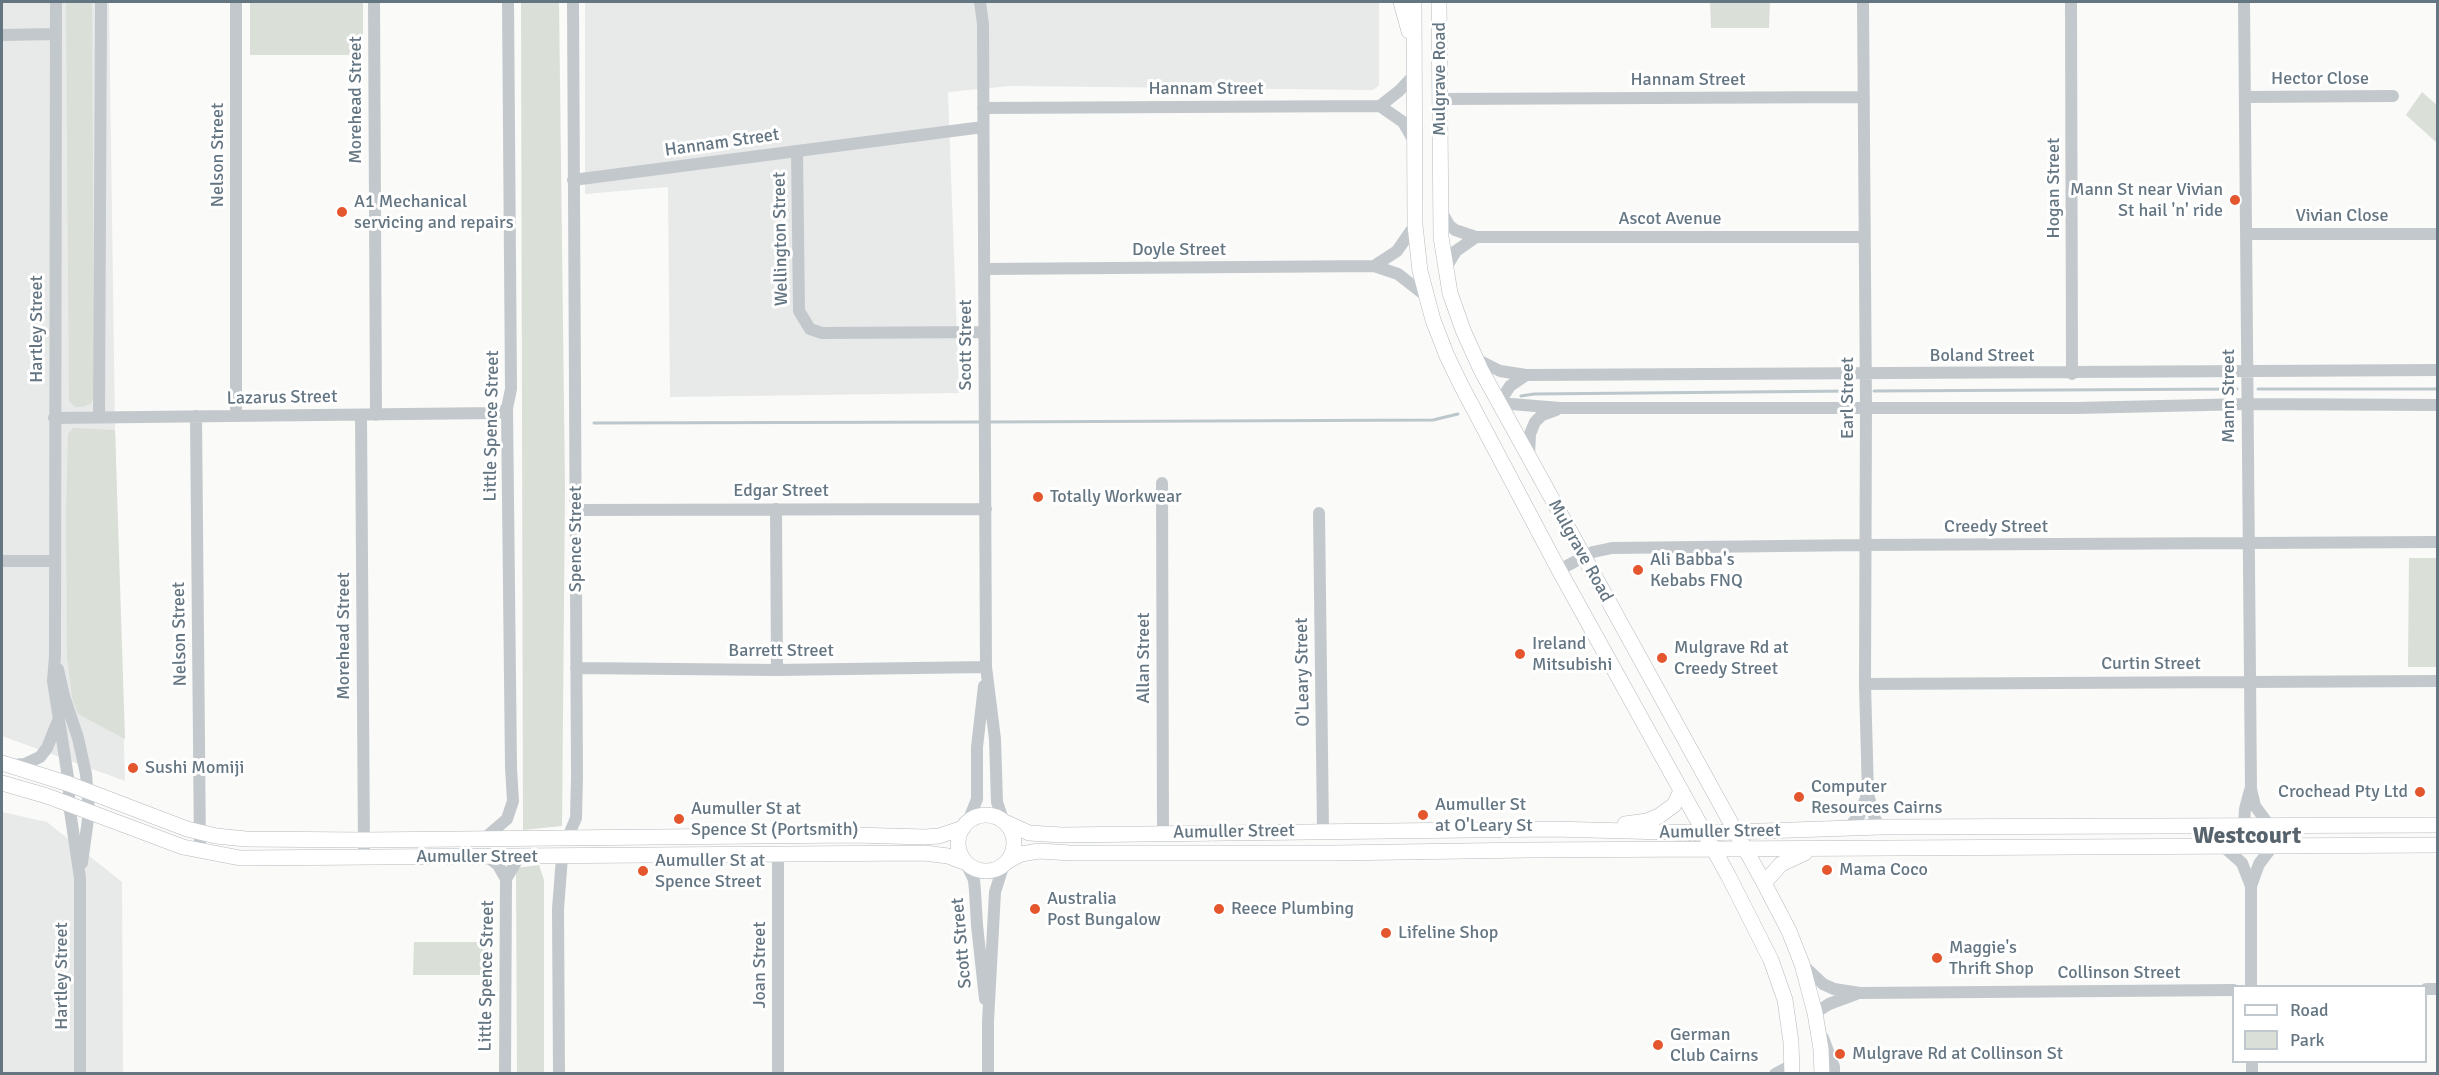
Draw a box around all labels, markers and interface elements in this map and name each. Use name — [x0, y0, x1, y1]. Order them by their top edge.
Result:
street label: Mulgrave Road — [1429, 22, 1451, 136]
street label: Morehead Street — [345, 36, 367, 164]
street label: Hector Close — [2271, 68, 2369, 90]
street label: Hannam Street — [1630, 69, 1746, 91]
street label: Hannam Street — [1148, 78, 1264, 100]
street label: Nelson Street — [207, 103, 229, 207]
street label: Hannam Street — [663, 124, 781, 162]
street label: Hogan Street — [2043, 138, 2065, 238]
street label: Wellington Street — [769, 172, 793, 306]
place label: Mann St near Vivian St hail 'n' ride — [2070, 179, 2223, 222]
place label: A1 Mechanical servicing and repairs — [354, 191, 514, 234]
marker: Mann St near Vivian St hail 'n' ride — [2228, 193, 2242, 207]
marker: A1 Mechanical servicing and repairs — [335, 205, 349, 219]
street label: Vivian Close — [2296, 205, 2388, 227]
street label: Ascot Avenue — [1618, 208, 1722, 230]
street label: Doyle Street — [1132, 239, 1226, 261]
street label: Hartley Street — [26, 275, 48, 383]
street label: Scott Street — [955, 299, 977, 391]
street label: Boland Street — [1930, 345, 2034, 367]
street label: Mann Street — [2218, 349, 2240, 443]
street label: Little Spence Street — [480, 350, 504, 502]
street label: Earl Street — [1837, 357, 1859, 439]
street label: Lazarus Street — [226, 386, 338, 410]
street label: Edgar Street — [733, 480, 829, 502]
street label: Spence Street — [565, 486, 587, 592]
place label: Totally Workwear — [1050, 486, 1182, 508]
marker: Totally Workwear — [1031, 490, 1045, 504]
street label: Mulgrave Road — [1543, 496, 1617, 606]
street label: Creedy Street — [1944, 516, 2048, 538]
place label: Ali Babba's Kebabs FNQ — [1650, 549, 1743, 592]
marker: Ali Babba's Kebabs FNQ — [1631, 563, 1645, 577]
street label: Morehead Street — [333, 572, 355, 700]
street label: Nelson Street — [168, 582, 192, 686]
street label: Allan Street — [1133, 612, 1155, 704]
street label: O'Leary Street — [1291, 617, 1315, 727]
place label: Ireland Mitsubishi — [1532, 633, 1612, 676]
place label: Mulgrave Rd at Creedy Street — [1674, 637, 1789, 680]
street label: Barrett Street — [728, 640, 834, 662]
marker: Ireland Mitsubishi — [1513, 647, 1527, 661]
marker: Mulgrave Rd at Creedy Street — [1655, 651, 1669, 665]
street label: Curtin Street — [2101, 653, 2201, 675]
place label: Sushi Momiji — [145, 757, 244, 779]
marker: Sushi Momiji — [126, 761, 140, 775]
place label: Computer Resources Cairns — [1811, 776, 1942, 818]
place label: Crochead Pty Ltd — [2278, 781, 2408, 803]
marker: Crochead Pty Ltd — [2413, 785, 2427, 799]
marker: Computer Resources Cairns — [1792, 790, 1806, 804]
place label: Aumuller St at O'Leary St — [1435, 794, 1533, 836]
place label: Aumuller St at Spence St (Portsmith) — [691, 798, 858, 840]
marker: Aumuller St at O'Leary St — [1416, 808, 1430, 822]
marker: Aumuller St at Spence St (Portsmith) — [672, 812, 686, 826]
street label: Aumuller Street — [1173, 820, 1295, 844]
street label: Aumuller Street — [1659, 820, 1781, 844]
district label: Westcourt — [2193, 823, 2301, 851]
street label: Aumuller Street — [416, 846, 538, 868]
place label: Aumuller St at Spence Street — [655, 850, 765, 892]
place label: Mama Coco — [1839, 859, 1928, 881]
marker: Mama Coco — [1820, 863, 1834, 877]
marker: Aumuller St at Spence Street — [636, 864, 650, 878]
place label: Australia Post Bungalow — [1047, 888, 1161, 930]
street label: Scott Street — [947, 897, 977, 989]
place label: Reece Plumbing — [1231, 898, 1354, 920]
street label: Little Spence Street — [475, 900, 499, 1052]
marker: Australia Post Bungalow — [1028, 902, 1042, 916]
marker: Reece Plumbing — [1212, 902, 1226, 916]
street label: Joan Street — [749, 921, 771, 1009]
street label: Hartley Street — [51, 922, 73, 1030]
place label: Lifeline Shop — [1398, 922, 1498, 944]
marker: Lifeline Shop — [1379, 926, 1393, 940]
place label: Maggie's Thrift Shop — [1949, 937, 2034, 980]
marker: Maggie's Thrift Shop — [1930, 951, 1944, 965]
street label: Collinson Street — [2058, 962, 2180, 984]
legend — [2232, 985, 2427, 1063]
text: Road — [2290, 999, 2329, 1021]
place label: German Club Cairns — [1670, 1024, 1758, 1066]
text: Park — [2290, 1029, 2325, 1051]
marker: German Club Cairns — [1651, 1038, 1665, 1052]
place label: Mulgrave Rd at Collinson St — [1852, 1043, 2063, 1065]
marker: Mulgrave Rd at Collinson St — [1833, 1047, 1847, 1061]

